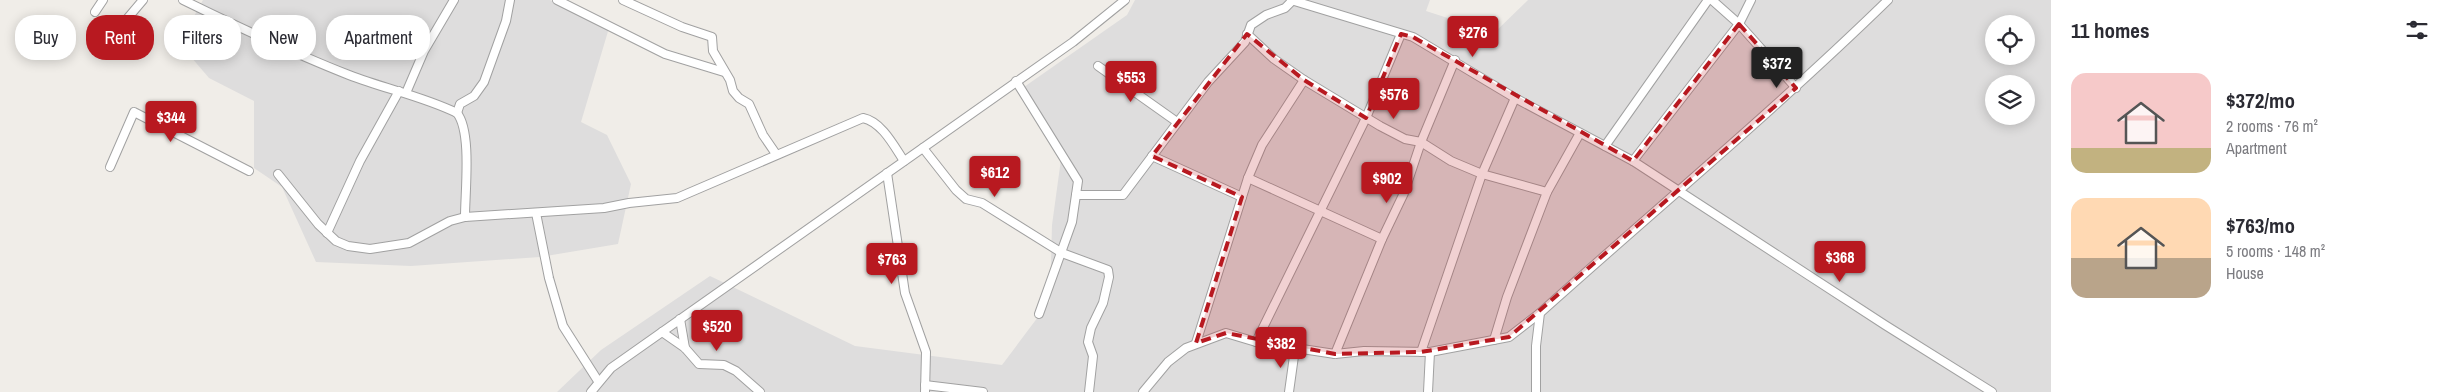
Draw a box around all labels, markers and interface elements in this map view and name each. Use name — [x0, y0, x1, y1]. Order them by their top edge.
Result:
chip: Buy — [15, 15, 76, 60]
chip: Rent — [86, 15, 154, 60]
chip: Filters — [164, 15, 241, 60]
chip: New — [251, 15, 316, 60]
chip: Apartment — [326, 15, 430, 60]
pin: $276 — [1443, 15, 1503, 58]
map controls — [1985, 15, 2035, 125]
button: locate — [1985, 15, 2035, 65]
text: 11 homes — [2071, 16, 2150, 45]
icon: filters — [2403, 16, 2431, 44]
text: $276 — [1458, 21, 1488, 43]
pin: $372 — [1747, 46, 1807, 89]
text: $372 — [1762, 52, 1792, 74]
pin: $553 — [1101, 61, 1161, 103]
text: $553 — [1116, 66, 1146, 88]
button: layers — [1985, 75, 2035, 125]
pin: $576 — [1364, 78, 1424, 120]
text: $576 — [1379, 83, 1409, 105]
text: $372/mo — [2226, 86, 2295, 115]
icon: home — [2111, 93, 2171, 153]
pin: $344 — [141, 100, 201, 143]
text: $344 — [156, 106, 186, 128]
text: 2 rooms · 76 m² — [2226, 115, 2318, 137]
text: Apartment — [2226, 137, 2287, 159]
pin: $612 — [965, 156, 1025, 198]
text: $612 — [980, 161, 1010, 183]
pin: $902 — [1357, 162, 1417, 204]
text: $902 — [1372, 167, 1402, 189]
text: $763/mo — [2226, 211, 2295, 240]
icon: home — [2111, 218, 2171, 278]
pin: $368 — [1810, 240, 1870, 283]
text: 5 rooms · 148 m² — [2226, 240, 2325, 262]
pin: $763 — [862, 242, 922, 285]
text: $368 — [1825, 246, 1855, 268]
text: $763 — [877, 248, 907, 270]
text: House — [2226, 262, 2264, 284]
pin: $520 — [687, 310, 747, 352]
text: $520 — [702, 315, 732, 337]
pin: $382 — [1251, 326, 1311, 369]
text: $382 — [1266, 332, 1296, 354]

